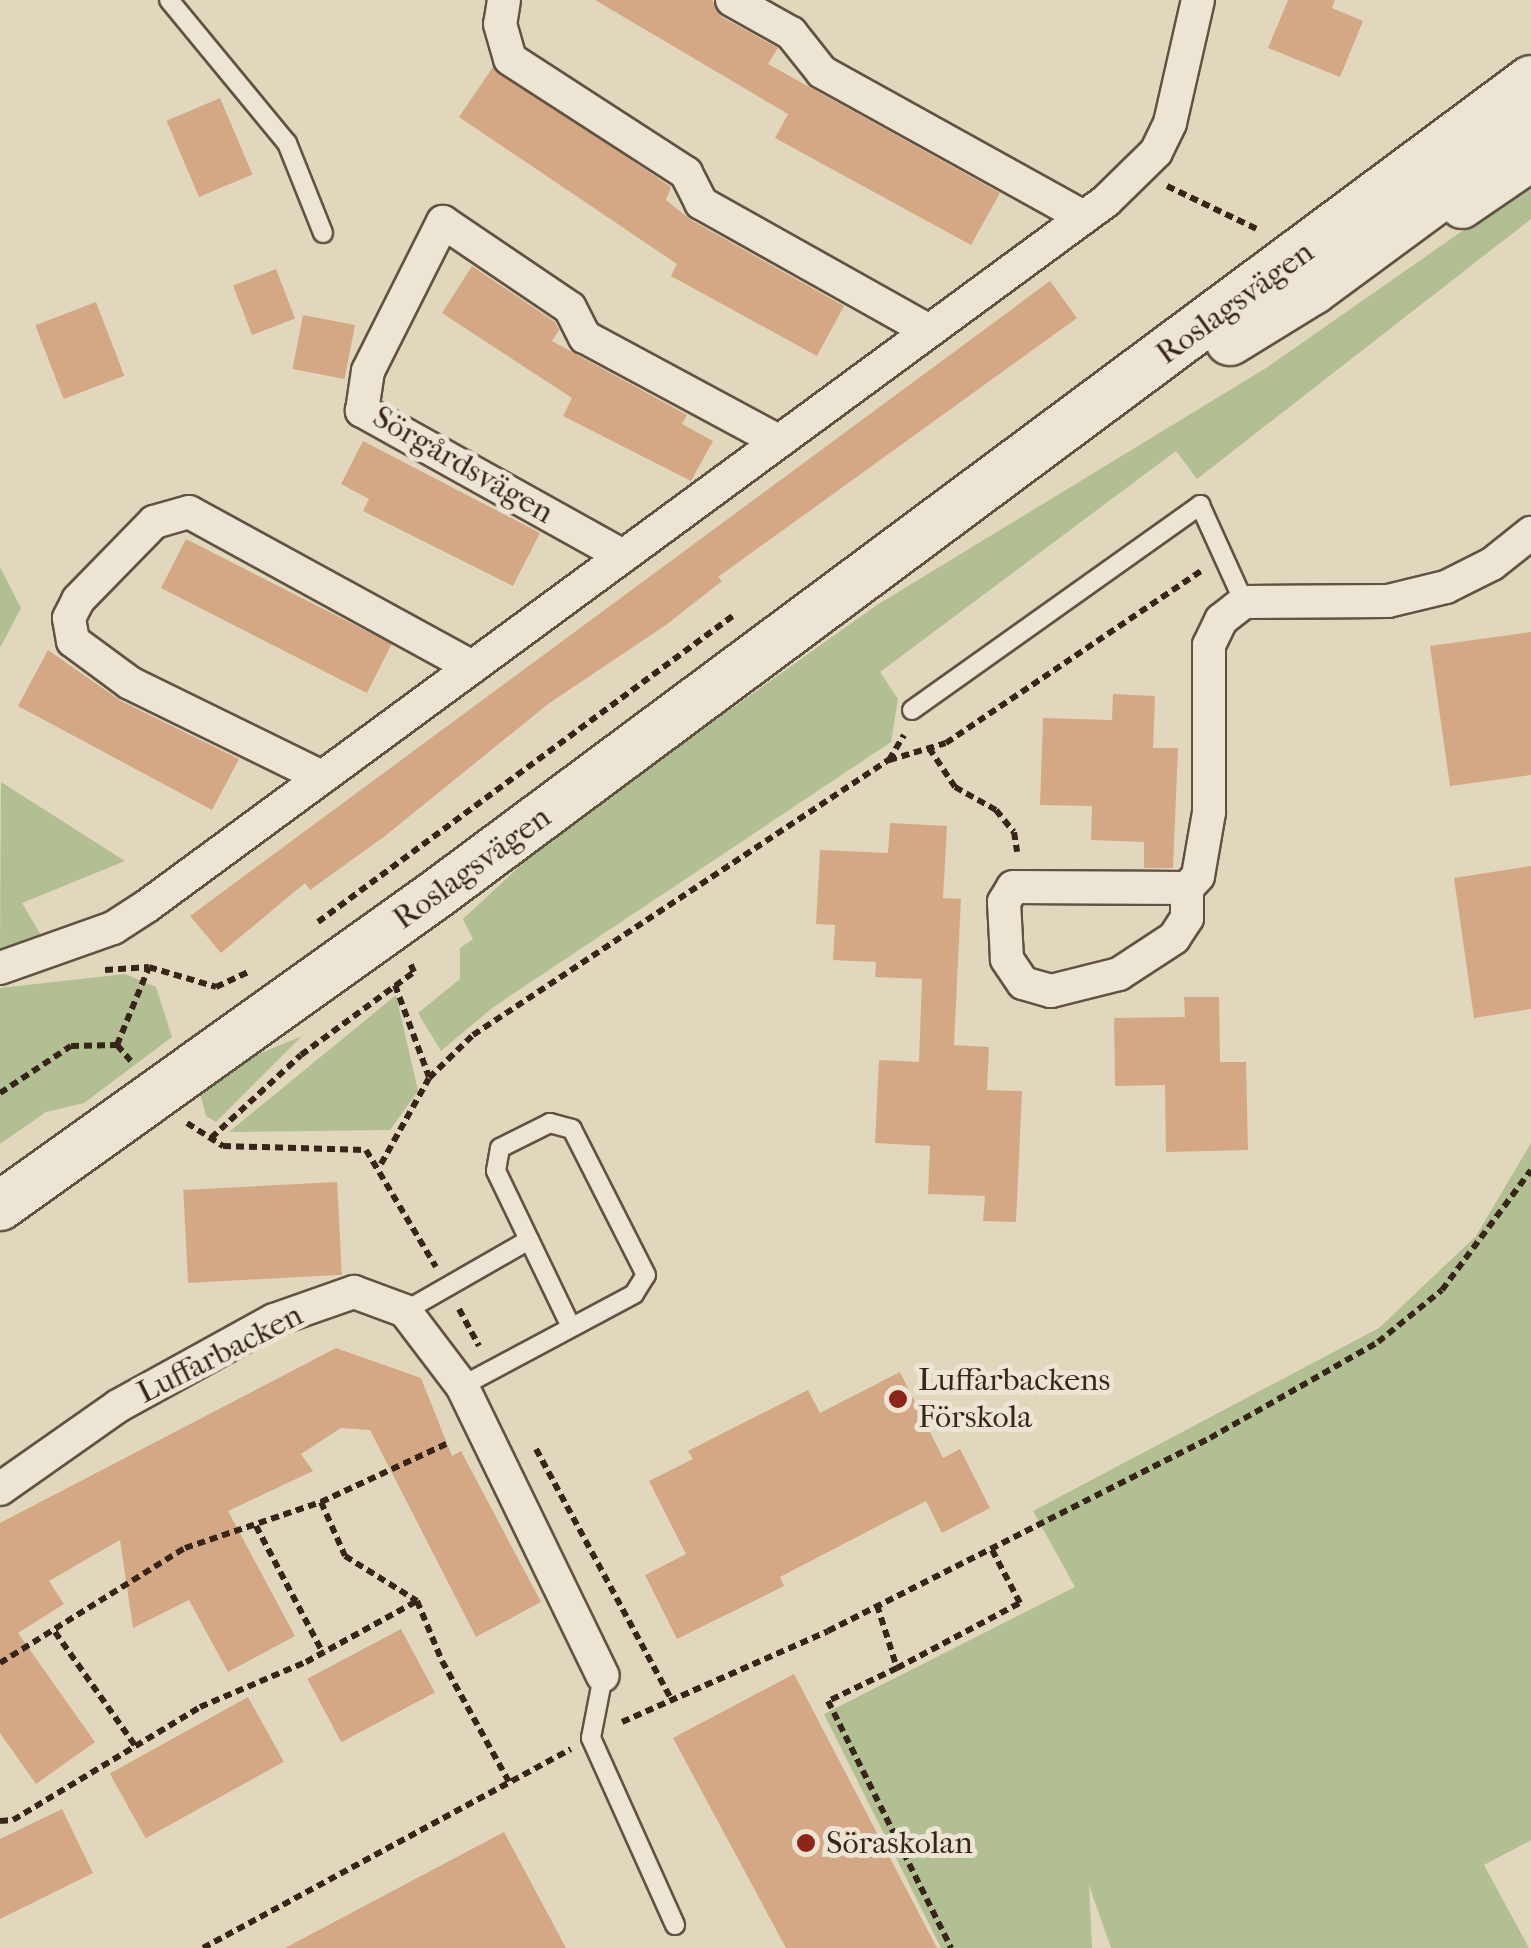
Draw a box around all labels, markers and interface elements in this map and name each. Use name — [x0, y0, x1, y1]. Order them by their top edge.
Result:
street label: Roslagsvägen — [1149, 233, 1321, 373]
street label: Sörgårdsvägen — [366, 398, 560, 532]
street label: Roslagsvägen — [386, 798, 558, 938]
street label: Luffarbacken — [131, 1296, 309, 1412]
place label: Luffarbackens Förskola — [918, 1362, 1110, 1437]
marker: Luffarbackens Förskola — [887, 1388, 909, 1410]
place label: Söraskolan — [826, 1824, 973, 1862]
marker: Söraskolan — [795, 1832, 817, 1854]

